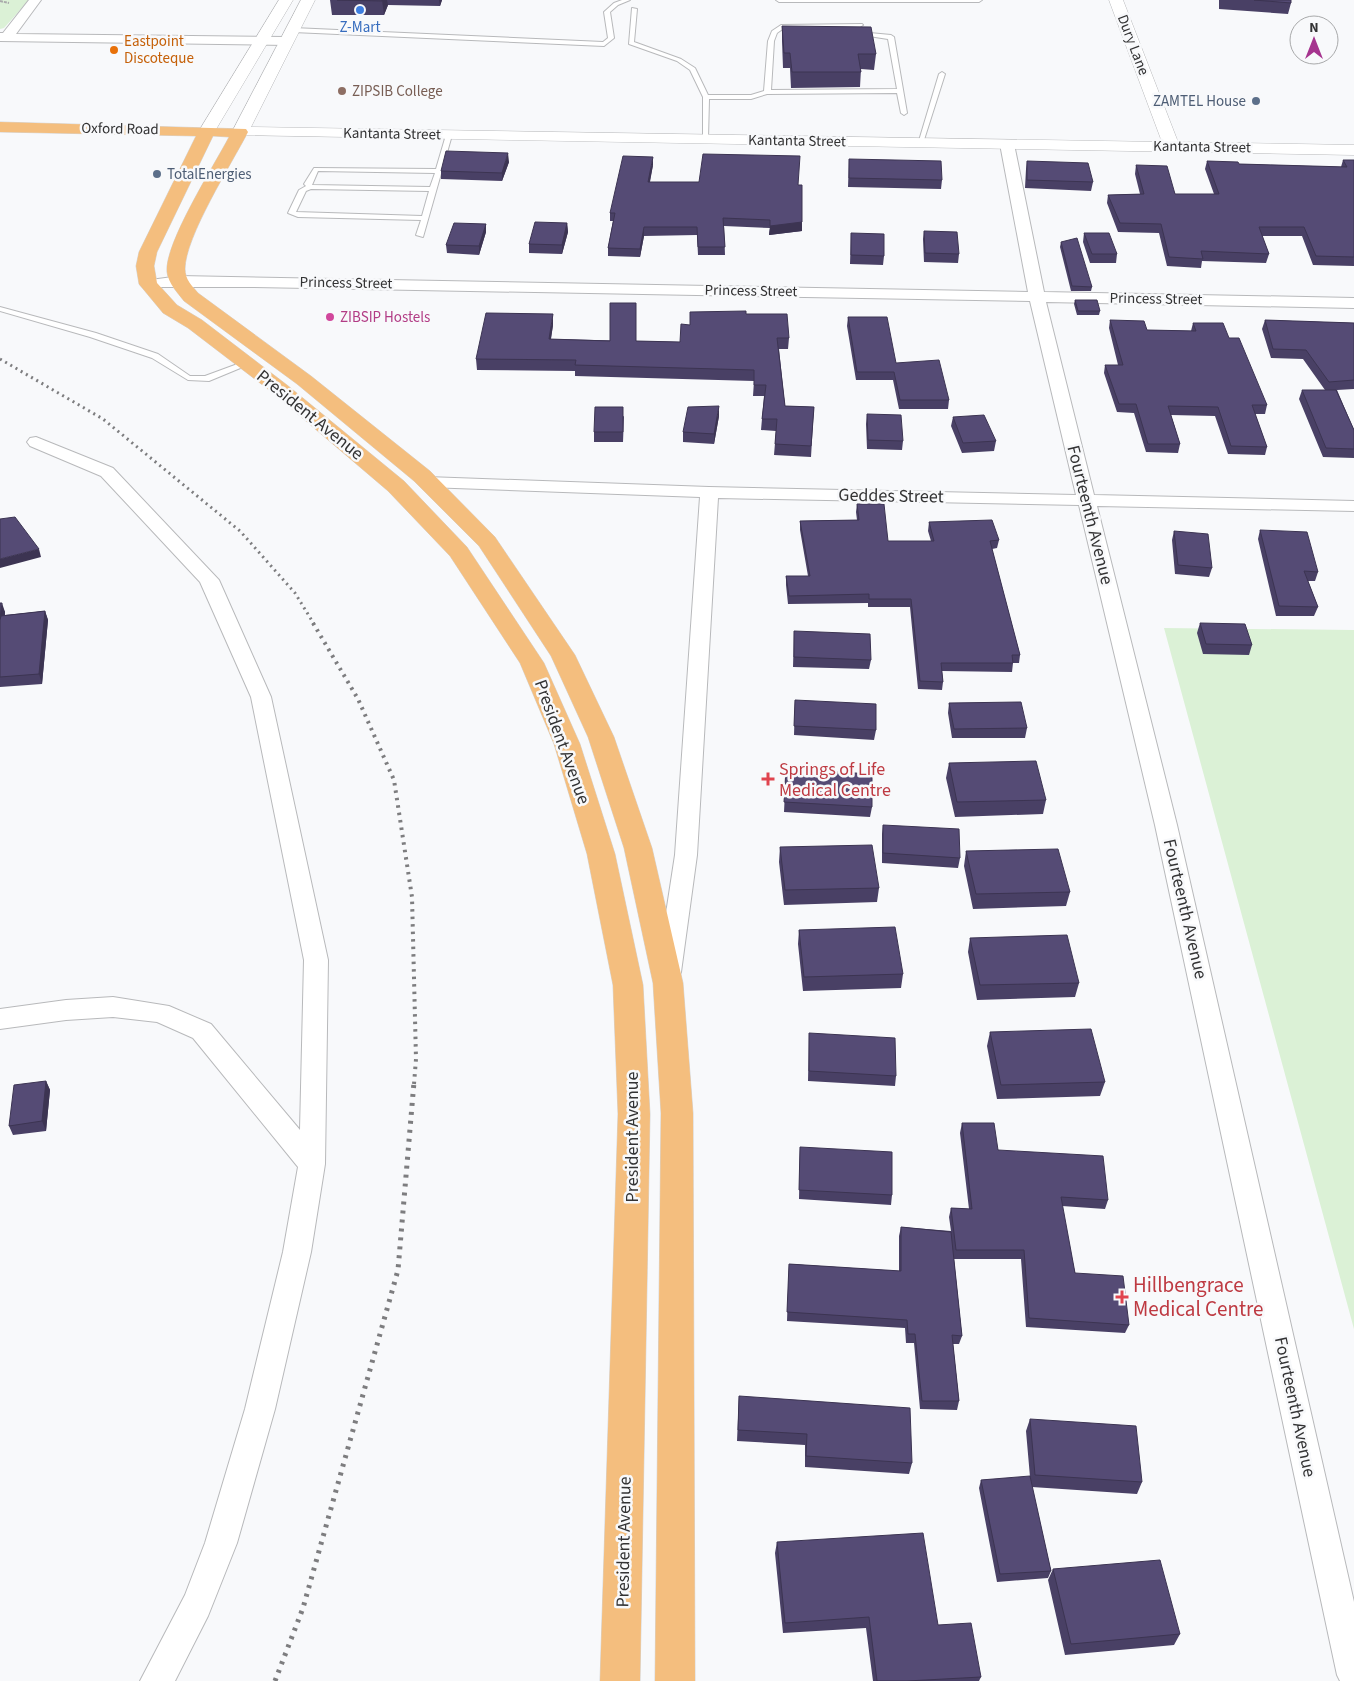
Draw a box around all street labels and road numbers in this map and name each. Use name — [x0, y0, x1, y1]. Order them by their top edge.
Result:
street label: Dury Lane — [1112, 12, 1154, 78]
street label: Oxford Road — [81, 118, 159, 140]
street label: Kantanta Street — [343, 123, 441, 145]
street label: Kantanta Street — [748, 130, 846, 152]
street label: Kantanta Street — [1153, 136, 1251, 158]
street label: Princess Street — [299, 272, 393, 294]
street label: Princess Street — [704, 280, 798, 302]
street label: Princess Street — [1109, 288, 1203, 310]
street label: President Avenue — [251, 364, 369, 466]
street label: Fourteenth Avenue — [1061, 443, 1119, 587]
street label: Geddes Street — [838, 483, 944, 509]
street label: President Avenue — [528, 676, 596, 808]
street label: Fourteenth Avenue — [1157, 837, 1213, 982]
street label: President Avenue — [620, 1071, 645, 1203]
street label: Fourteenth Avenue — [1268, 1334, 1322, 1480]
street label: President Avenue — [610, 1476, 638, 1608]

